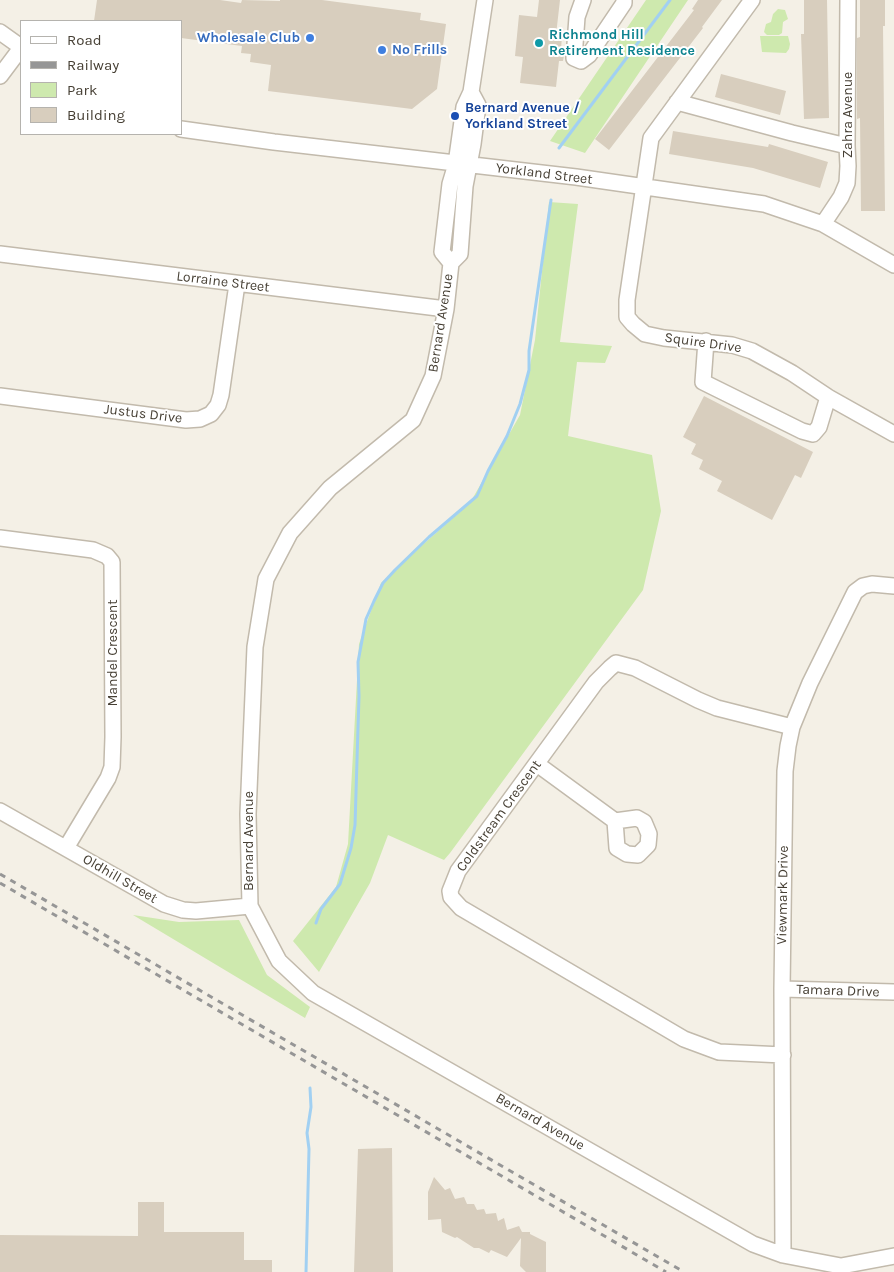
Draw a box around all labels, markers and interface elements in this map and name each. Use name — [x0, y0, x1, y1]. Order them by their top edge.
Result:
legend — [20, 20, 182, 135]
place label: Richmond Hill Retirement Residence — [549, 27, 695, 59]
place label: Wholesale Club — [197, 30, 300, 46]
text: Road — [67, 31, 102, 49]
marker: Wholesale Club — [304, 32, 316, 44]
marker: Richmond Hill Retirement Residence — [533, 37, 545, 49]
place label: No Frills — [392, 42, 447, 58]
marker: No Frills — [376, 44, 388, 56]
text: Railway — [67, 56, 119, 74]
street label: Zahra Avenue — [840, 72, 856, 158]
text: Park — [67, 81, 97, 99]
place label: Bernard Avenue / Yorkland Street — [465, 100, 580, 132]
text: Building — [67, 106, 125, 124]
marker: Bernard Avenue / Yorkland Street — [449, 110, 461, 122]
street label: Yorkland Street — [495, 160, 593, 188]
street label: Lorraine Street — [176, 268, 270, 296]
street label: Bernard Avenue — [425, 272, 457, 374]
street label: Squire Drive — [663, 329, 743, 357]
street label: Justus Drive — [103, 401, 183, 427]
street label: Mandel Crescent — [105, 599, 121, 707]
street label: Coldstream Crescent — [453, 757, 545, 875]
street label: Bernard Avenue — [241, 791, 257, 891]
street label: Viewmark Drive — [774, 845, 792, 945]
street label: Oldhill Street — [80, 851, 160, 907]
street label: Tamara Drive — [796, 981, 880, 1001]
street label: Bernard Avenue — [493, 1090, 587, 1154]

